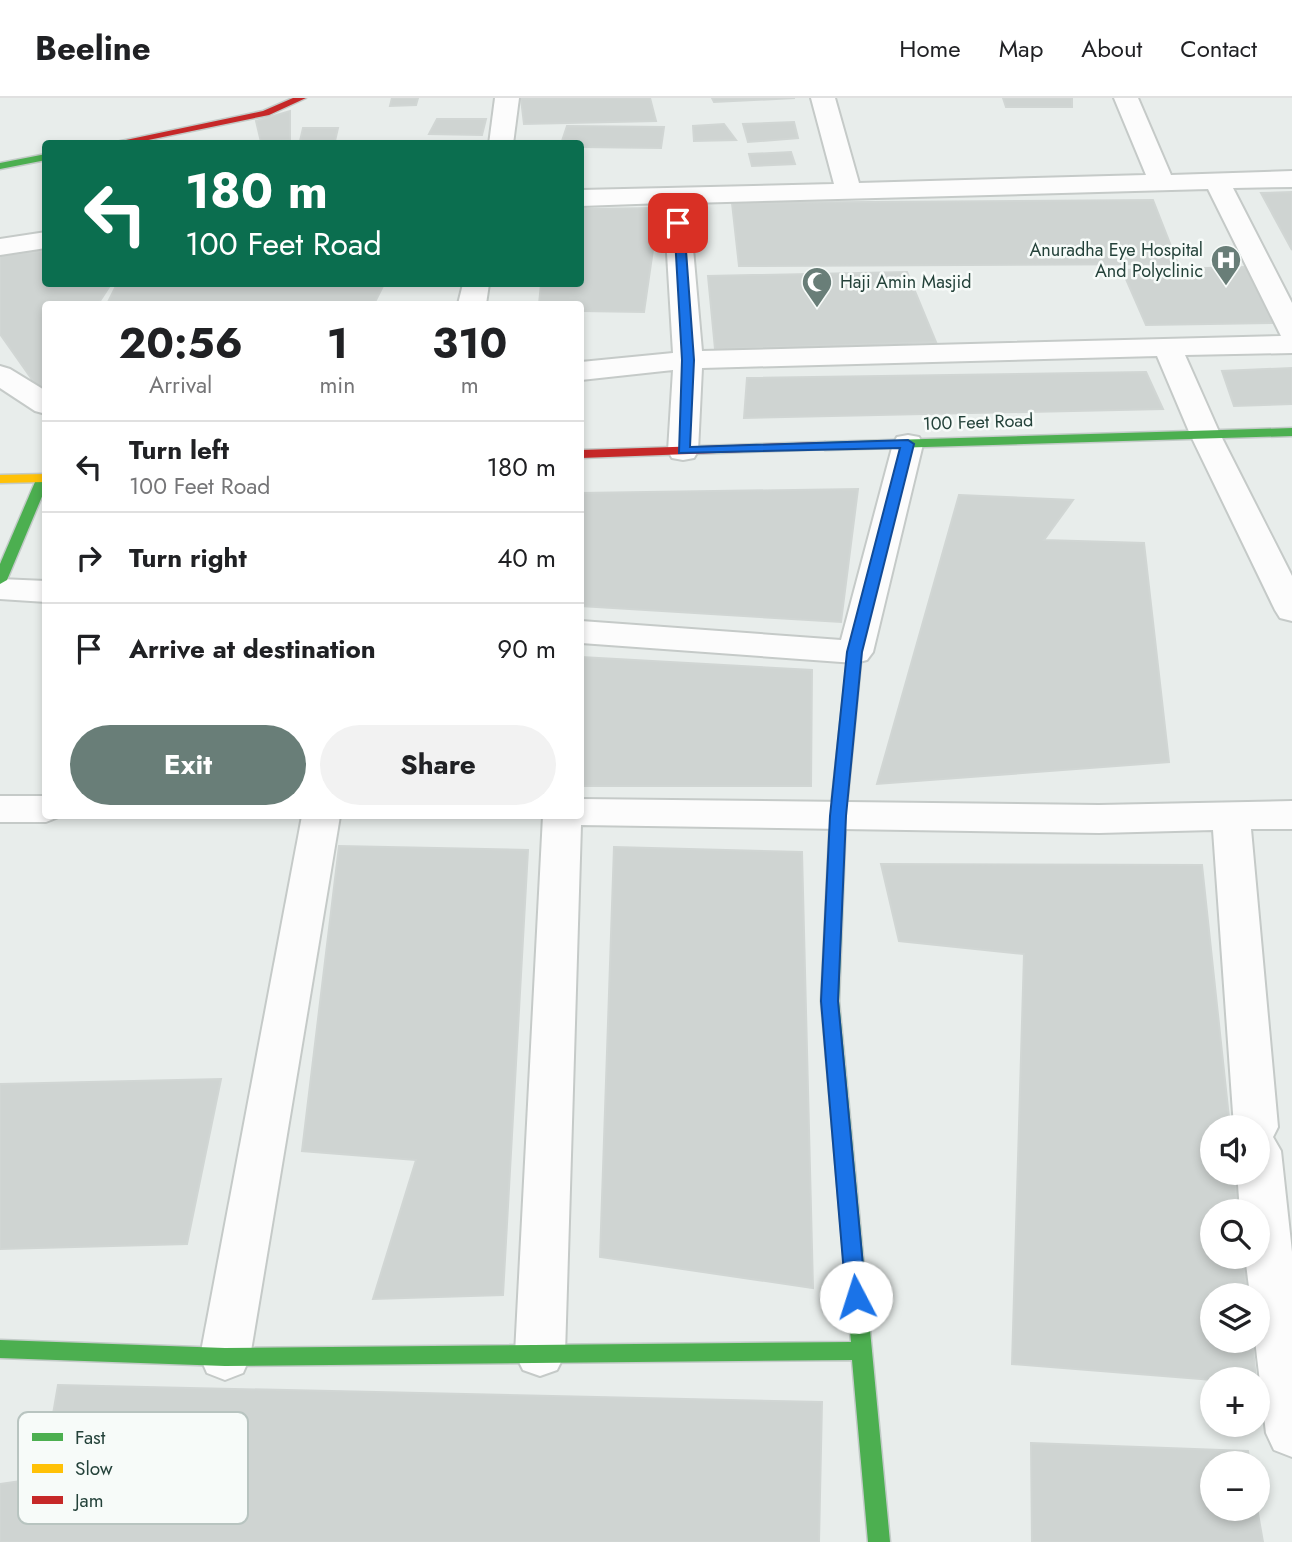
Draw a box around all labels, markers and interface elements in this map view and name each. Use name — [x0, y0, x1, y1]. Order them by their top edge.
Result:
text: Beeline — [35, 25, 151, 72]
text: Home — [899, 31, 961, 66]
text: Map — [999, 31, 1043, 66]
text: About — [1081, 31, 1142, 66]
text: Contact — [1180, 31, 1257, 66]
text: 180 m — [185, 156, 328, 226]
icon: left — [70, 168, 161, 259]
pin — [648, 193, 708, 253]
icon: arrive — [659, 204, 697, 242]
text: 100 Feet Road — [185, 221, 382, 267]
place label: Anuradha Eye Hospital And Polyclinic — [1029, 237, 1203, 284]
hospital icon: Anuradha Eye Hospital And Polyclinic — [1209, 243, 1243, 287]
mosque icon: Haji Amin Masjid — [800, 265, 834, 309]
place label: Haji Amin Masjid — [840, 269, 972, 295]
text: 20:56 — [119, 313, 243, 374]
text: 1 — [327, 313, 348, 374]
text: 310 — [432, 313, 507, 374]
text: Arrival — [149, 368, 212, 402]
text: min — [319, 368, 355, 402]
text: m — [461, 368, 479, 402]
street label: 100 Feet Road — [922, 407, 1034, 437]
text: Turn left — [129, 431, 229, 469]
icon: left — [70, 448, 108, 486]
text: 180 m — [486, 448, 556, 486]
text: 100 Feet Road — [129, 469, 270, 503]
icon: right — [70, 539, 108, 577]
text: Turn right — [129, 539, 247, 577]
text: 40 m — [497, 539, 556, 577]
icon: arrive — [70, 630, 108, 668]
text: Arrive at destination — [129, 630, 376, 668]
text: 90 m — [497, 630, 556, 668]
button: Exit — [70, 725, 306, 805]
button: Share — [320, 725, 556, 805]
map controls — [1200, 1115, 1270, 1521]
button: sound — [1200, 1115, 1270, 1185]
button: search — [1200, 1199, 1270, 1269]
position arrow — [819, 1260, 893, 1334]
button: layers — [1200, 1283, 1270, 1353]
button: + — [1200, 1367, 1270, 1437]
legend — [18, 1412, 248, 1524]
text: Fast — [75, 1424, 106, 1451]
button: − — [1200, 1451, 1270, 1521]
text: Slow — [75, 1455, 113, 1482]
text: Jam — [72, 1487, 104, 1514]

